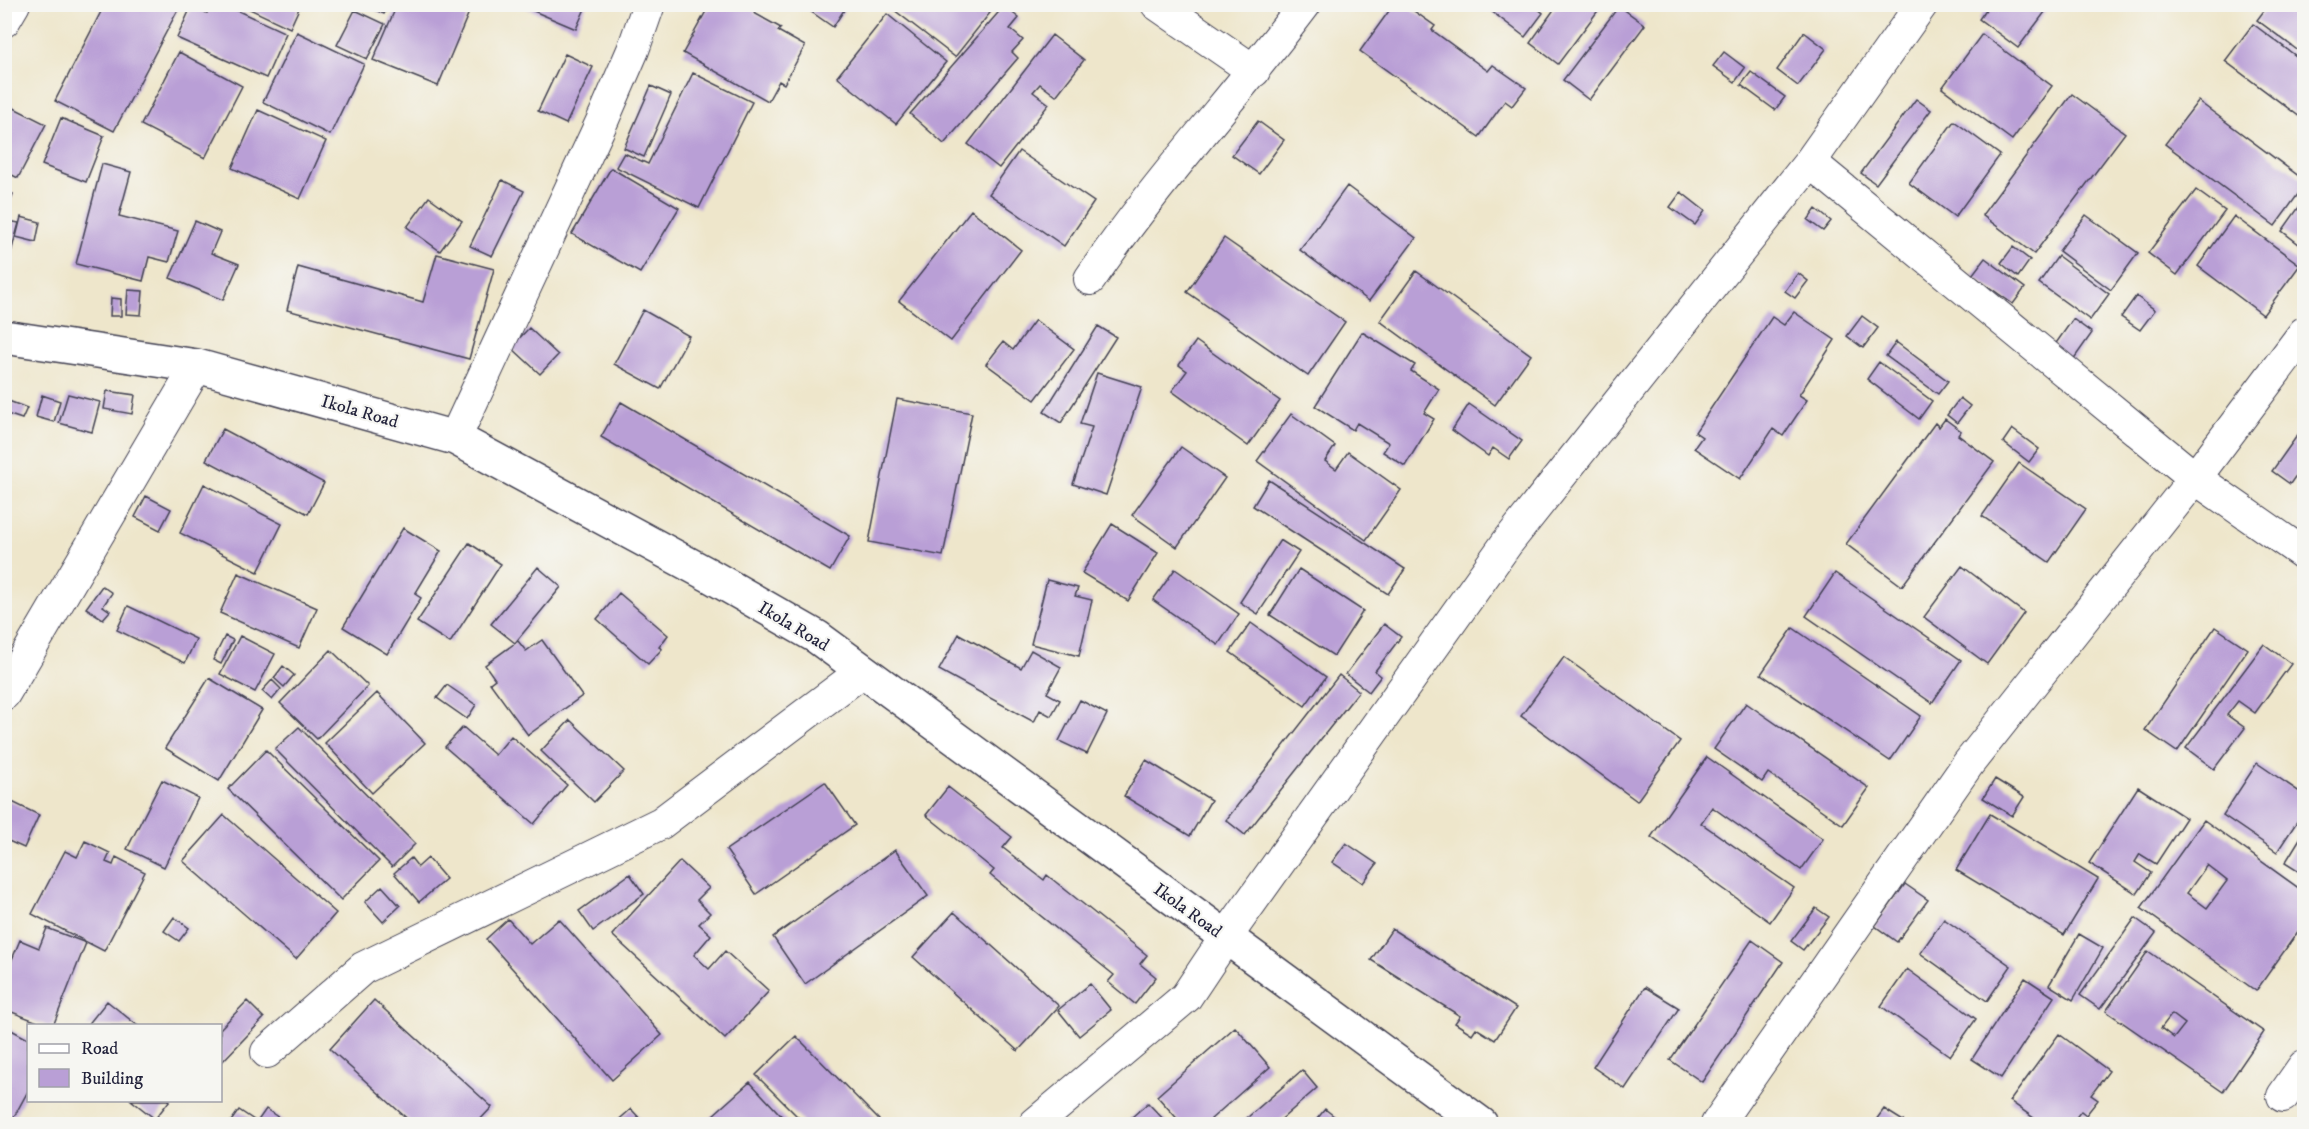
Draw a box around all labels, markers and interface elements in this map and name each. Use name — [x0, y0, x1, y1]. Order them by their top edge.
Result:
street label: Ikola Road — [319, 390, 401, 433]
street label: Ikola Road — [754, 597, 833, 657]
street label: Ikola Road — [1149, 879, 1226, 943]
legend — [27, 1024, 222, 1102]
text: Road — [81, 1038, 118, 1060]
text: Building — [81, 1068, 143, 1090]

